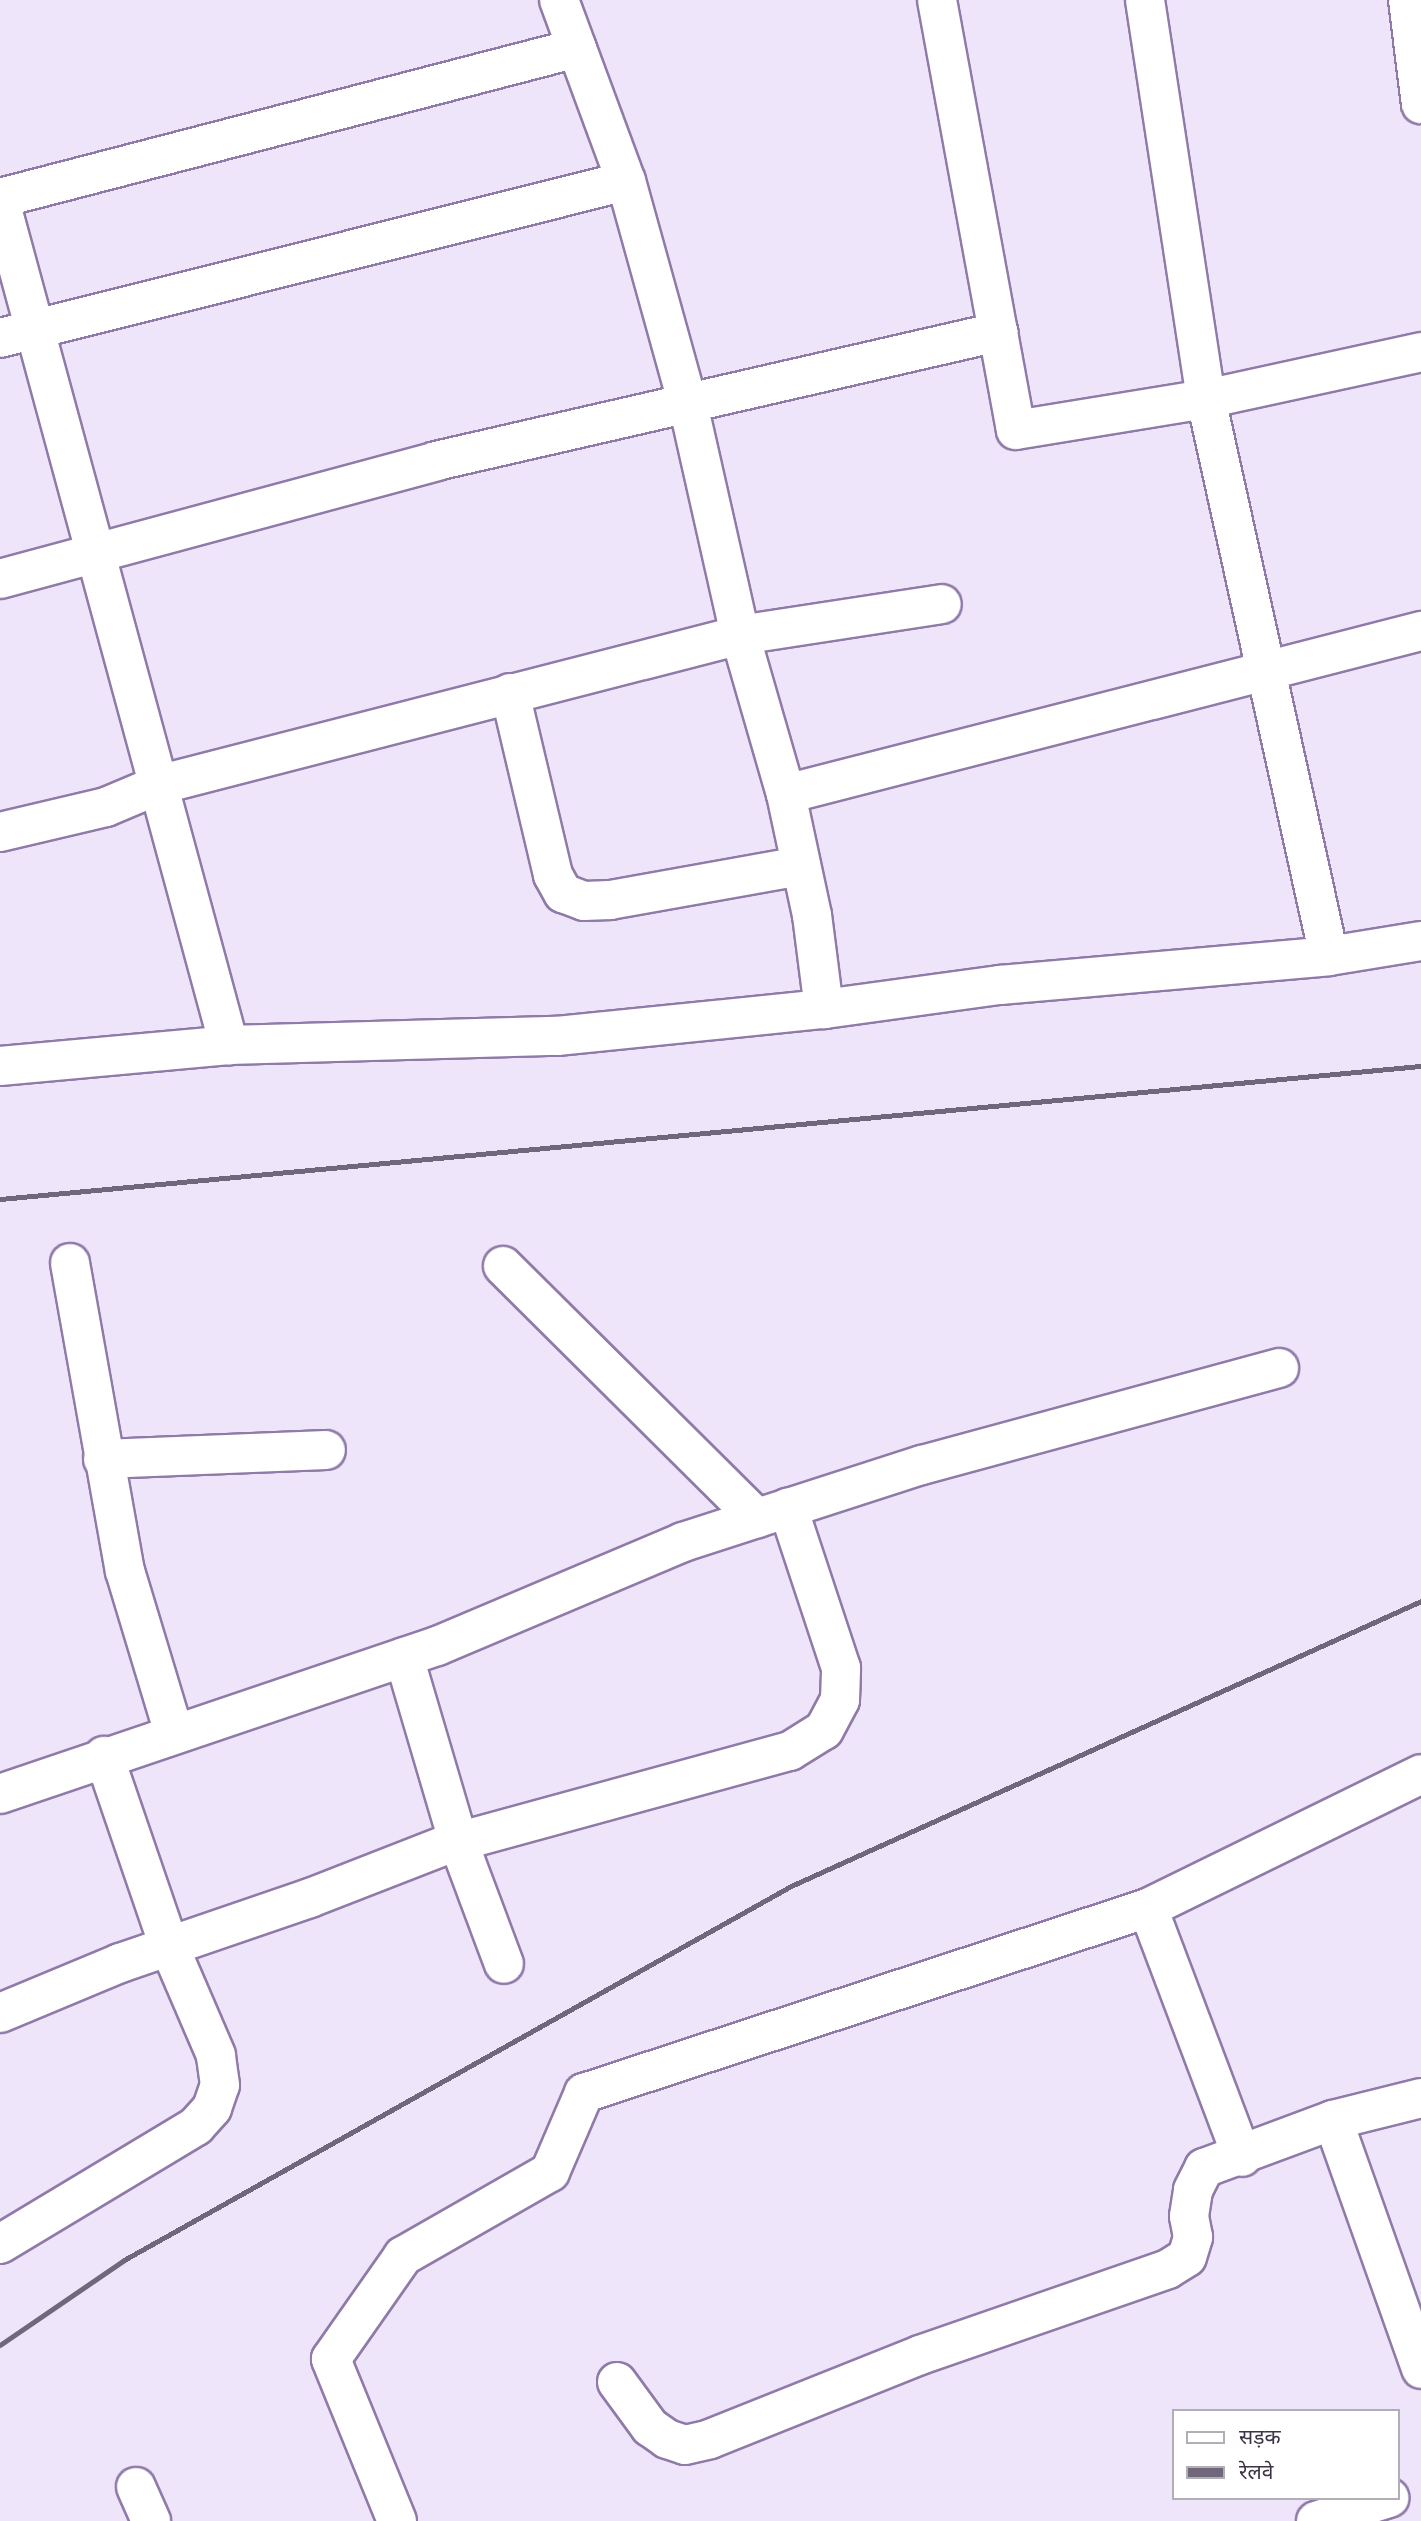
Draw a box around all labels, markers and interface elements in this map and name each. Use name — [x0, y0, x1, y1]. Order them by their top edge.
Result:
legend — [1172, 2409, 1400, 2500]
text: सड़क — [1239, 2423, 1281, 2451]
text: रेलवे — [1239, 2458, 1274, 2486]

